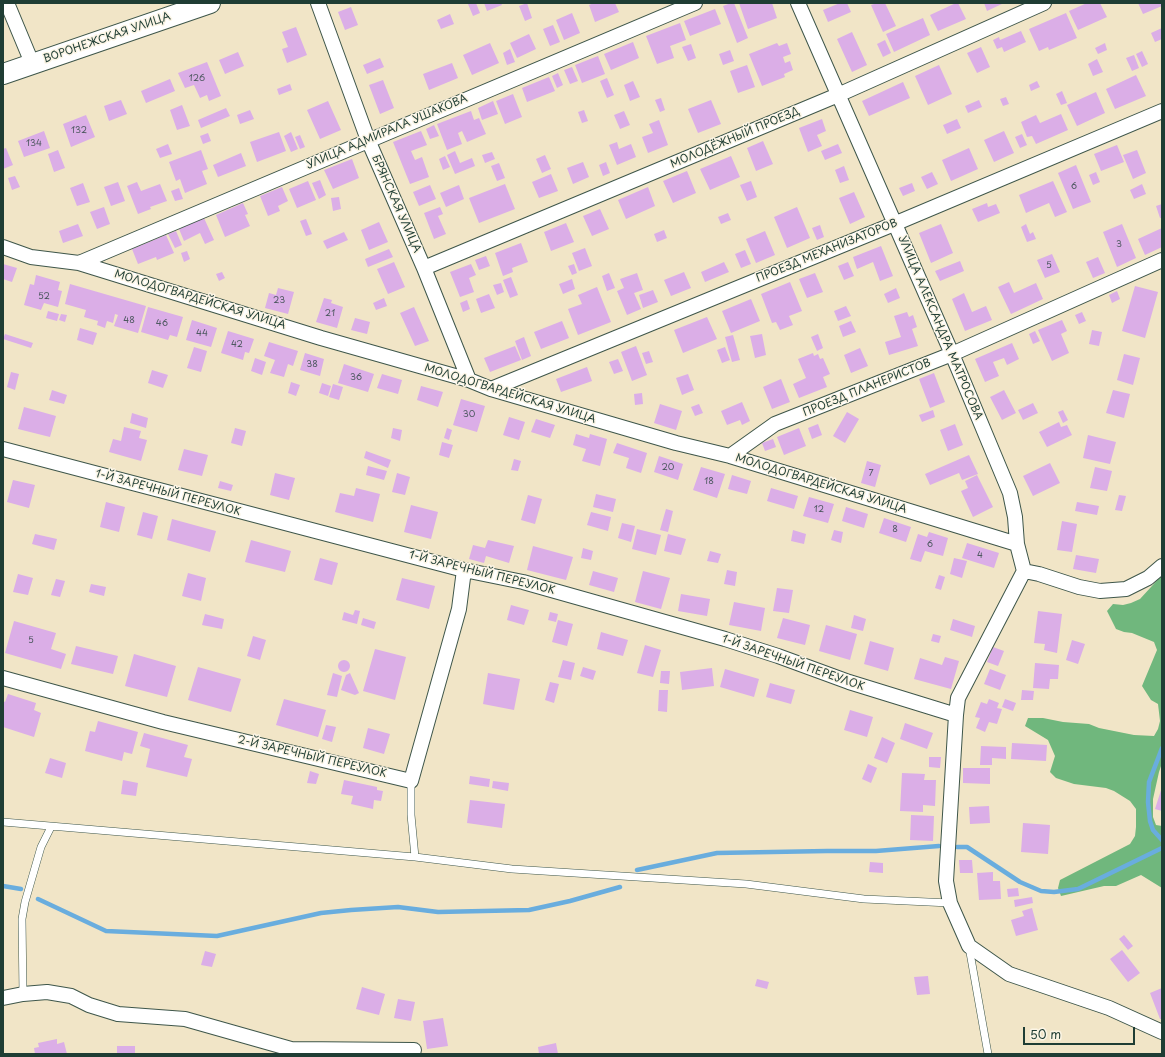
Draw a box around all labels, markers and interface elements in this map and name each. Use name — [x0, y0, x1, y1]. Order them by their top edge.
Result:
street label: ВОРОНЕЖСКАЯ УЛИЦА — [42, 10, 172, 66]
house number: 126 — [189, 74, 205, 84]
street label: УЛИЦА АДМИРАЛА УШАКОВА — [305, 92, 469, 172]
street label: МОЛОДЁЖНЫЙ ПРОЕЗД — [669, 105, 801, 171]
house number: 132 — [71, 126, 87, 136]
house number: 134 — [26, 139, 42, 149]
street label: БРЯНСКАЯ УЛИЦА — [369, 153, 423, 255]
house number: 6 — [1071, 182, 1077, 192]
street label: ПРОЕЗД МЕХАНИЗАТОРОВ — [754, 217, 900, 285]
street label: УЛИЦА АЛЕКСАНДРА МАТРОСОВА — [895, 234, 985, 422]
house number: 3 — [1116, 240, 1122, 250]
house number: 5 — [1046, 261, 1052, 271]
street label: МОЛОДОГВАРДЕЙСКАЯ УЛИЦА — [113, 268, 287, 332]
house number: 52 — [38, 292, 50, 302]
house number: 23 — [273, 296, 285, 306]
house number: 21 — [325, 309, 335, 319]
house number: 48 — [123, 316, 135, 326]
house number: 46 — [156, 319, 168, 329]
house number: 44 — [196, 329, 208, 339]
house number: 42 — [231, 340, 243, 350]
street label: ПРОЕЗД ПЛАНЕРИСТОВ — [801, 356, 933, 420]
house number: 38 — [306, 360, 318, 370]
street label: МОЛОДОГВАРДЕЙСКАЯ УЛИЦА — [423, 362, 597, 426]
house number: 36 — [350, 373, 362, 383]
house number: 30 — [463, 410, 475, 420]
street label: МОЛОДОГВАРДЕЙСКАЯ УЛИЦА — [734, 452, 908, 516]
house number: 20 — [662, 463, 674, 473]
street label: 1-Й ЗАРЕЧНЫЙ ПЕРЕУЛОК — [94, 467, 242, 519]
house number: 7 — [868, 469, 874, 479]
house number: 18 — [704, 477, 714, 487]
house number: 12 — [814, 505, 824, 515]
house number: 8 — [892, 525, 898, 535]
house number: 6 — [927, 540, 933, 550]
street label: 1-Й ЗАРЕЧНЫЙ ПЕРЕУЛОК — [408, 548, 556, 598]
house number: 4 — [977, 551, 983, 561]
street label: 1-Й ЗАРЕЧНЫЙ ПЕРЕУЛОК — [720, 632, 866, 694]
house number: 5 — [28, 636, 34, 646]
street label: 2-Й ЗАРЕЧНЫЙ ПЕРЕУЛОК — [236, 733, 388, 781]
scale bar — [1025, 1019, 1137, 1045]
text: 50 m — [1030, 1025, 1061, 1043]

